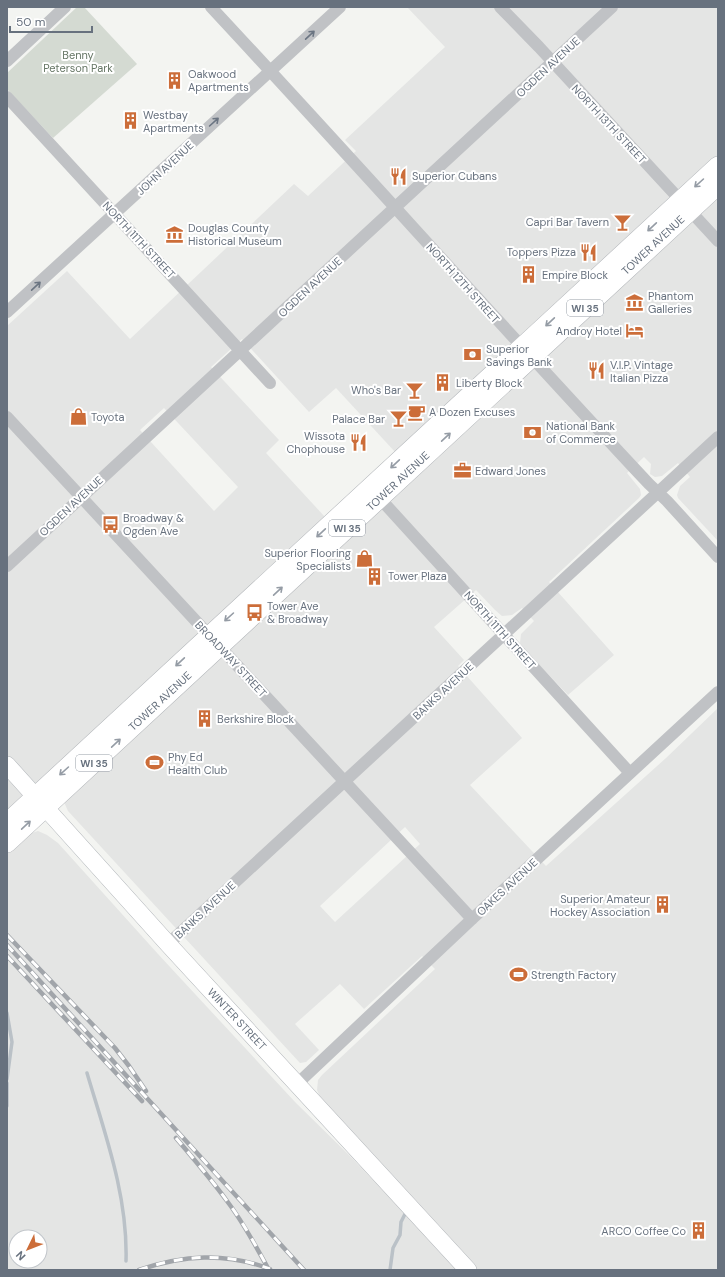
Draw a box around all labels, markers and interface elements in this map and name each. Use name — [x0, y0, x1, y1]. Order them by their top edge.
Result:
scale bar — [10, 8, 92, 34]
text: 50 m — [16, 14, 45, 30]
one-way arrow — [305, 30, 315, 39]
street label: OGDEN AVENUE — [513, 34, 583, 100]
park label: Benny Peterson Park — [43, 48, 113, 75]
place label: Oakwood Apartments — [188, 67, 249, 94]
building icon: Oakwood Apartments — [165, 70, 185, 90]
street label: NORTH 13TH STREET — [569, 82, 649, 166]
place label: Westbay Apartments — [143, 108, 204, 135]
building icon: Westbay Apartments — [120, 111, 140, 131]
one-way arrow — [209, 118, 219, 127]
street label: JOHN AVENUE — [134, 138, 196, 198]
restaurant icon: Superior Cubans — [389, 166, 409, 186]
place label: Superior Cubans — [412, 169, 497, 183]
one-way arrow — [694, 178, 704, 188]
street label: NORTH 11TH STREET — [100, 199, 178, 281]
bar icon: Capri Bar Tavern — [612, 212, 632, 232]
street label: TOWER AVENUE — [619, 212, 687, 278]
place label: Capri Bar Tavern — [526, 215, 609, 229]
place label: Douglas County Historical Museum — [188, 221, 282, 248]
one-way arrow — [647, 222, 657, 232]
museum icon: Douglas County Historical Museum — [165, 224, 185, 244]
street label: NORTH 12TH STREET — [423, 240, 503, 326]
restaurant icon: Toppers Pizza — [579, 242, 599, 262]
place label: Toppers Pizza — [507, 245, 576, 259]
street label: OGDEN AVENUE — [275, 254, 345, 320]
building icon: Empire Block — [519, 265, 539, 285]
place label: Empire Block — [542, 268, 608, 282]
one-way arrow — [30, 282, 40, 291]
place label: Phantom Galleries — [648, 289, 694, 316]
museum icon: Phantom Galleries — [625, 292, 645, 312]
road number: WI 35 — [567, 300, 603, 316]
one-way arrow — [544, 317, 555, 326]
hotel icon: Androy Hotel — [625, 321, 645, 341]
place label: Androy Hotel — [556, 324, 622, 338]
place label: Superior Savings Bank — [486, 342, 552, 369]
bank icon: Superior Savings Bank — [463, 345, 483, 365]
place label: V.I.P. Vintage Italian Pizza — [610, 358, 673, 385]
restaurant icon: V.I.P. Vintage Italian Pizza — [587, 361, 607, 381]
building icon: Liberty Block — [433, 373, 453, 393]
place label: Liberty Block — [456, 376, 523, 390]
bar icon: Who's Bar — [404, 380, 424, 400]
place label: Who's Bar — [351, 383, 401, 397]
cafe icon: A Dozen Excuses — [406, 402, 426, 422]
place label: A Dozen Excuses — [429, 405, 515, 419]
shop icon: Toyota — [68, 407, 88, 427]
bar icon: Palace Bar — [388, 409, 408, 429]
place label: Toyota — [91, 410, 124, 424]
place label: Palace Bar — [332, 412, 385, 426]
place label: National Bank of Commerce — [546, 419, 616, 446]
bank icon: National Bank of Commerce — [523, 422, 543, 442]
place label: Wissota Chophouse — [286, 429, 345, 456]
restaurant icon: Wissota Chophouse — [348, 432, 368, 452]
one-way arrow — [441, 432, 451, 441]
street label: TOWER AVENUE — [364, 448, 432, 514]
one-way arrow — [391, 459, 401, 468]
office icon: Edward Jones — [452, 461, 472, 481]
place label: Edward Jones — [475, 464, 546, 478]
street label: OGDEN AVENUE — [36, 473, 106, 539]
place label: Broadway & Ogden Ave — [123, 511, 184, 538]
bus stop icon: Broadway & Ogden Ave — [100, 514, 120, 534]
road number: WI 35 — [329, 520, 365, 536]
one-way arrow — [315, 529, 326, 538]
place label: Superior Flooring Specialists — [264, 546, 351, 573]
shop icon: Superior Flooring Specialists — [354, 549, 374, 569]
building icon: Tower Plaza — [365, 566, 385, 586]
place label: Tower Plaza — [388, 569, 447, 583]
one-way arrow — [273, 586, 283, 596]
street label: NORTH 11TH STREET — [461, 588, 539, 672]
place label: Tower Ave & Broadway — [267, 599, 328, 626]
bus stop icon: Tower Ave & Broadway — [244, 602, 264, 622]
one-way arrow — [224, 612, 234, 622]
street label: BROADWAY STREET — [192, 618, 270, 700]
one-way arrow — [176, 657, 186, 666]
street label: BANKS AVENUE — [410, 659, 476, 723]
street label: TOWER AVENUE — [126, 668, 194, 734]
building icon: Berkshire Block — [194, 709, 214, 729]
place label: Berkshire Block — [217, 712, 295, 726]
one-way arrow — [111, 738, 121, 748]
place label: Phy Ed Health Club — [168, 750, 227, 777]
sports icon: Phy Ed Health Club — [145, 753, 165, 773]
road number: WI 35 — [76, 755, 112, 771]
one-way arrow — [59, 766, 69, 776]
one-way arrow — [21, 820, 31, 829]
street label: OAKES AVENUE — [474, 855, 540, 919]
street label: BANKS AVENUE — [172, 878, 238, 942]
place label: Superior Amateur Hockey Association — [550, 892, 650, 919]
building icon: Superior Amateur Hockey Association — [653, 895, 673, 915]
sports icon: Strength Factory — [508, 965, 528, 985]
place label: Strength Factory — [531, 968, 616, 982]
street label: WINTER STREET — [205, 985, 269, 1053]
building icon: ARCO Coffee Co — [689, 1221, 709, 1241]
place label: ARCO Coffee Co — [601, 1224, 686, 1238]
north arrow — [8, 1229, 48, 1269]
text: N — [13, 1248, 29, 1264]

